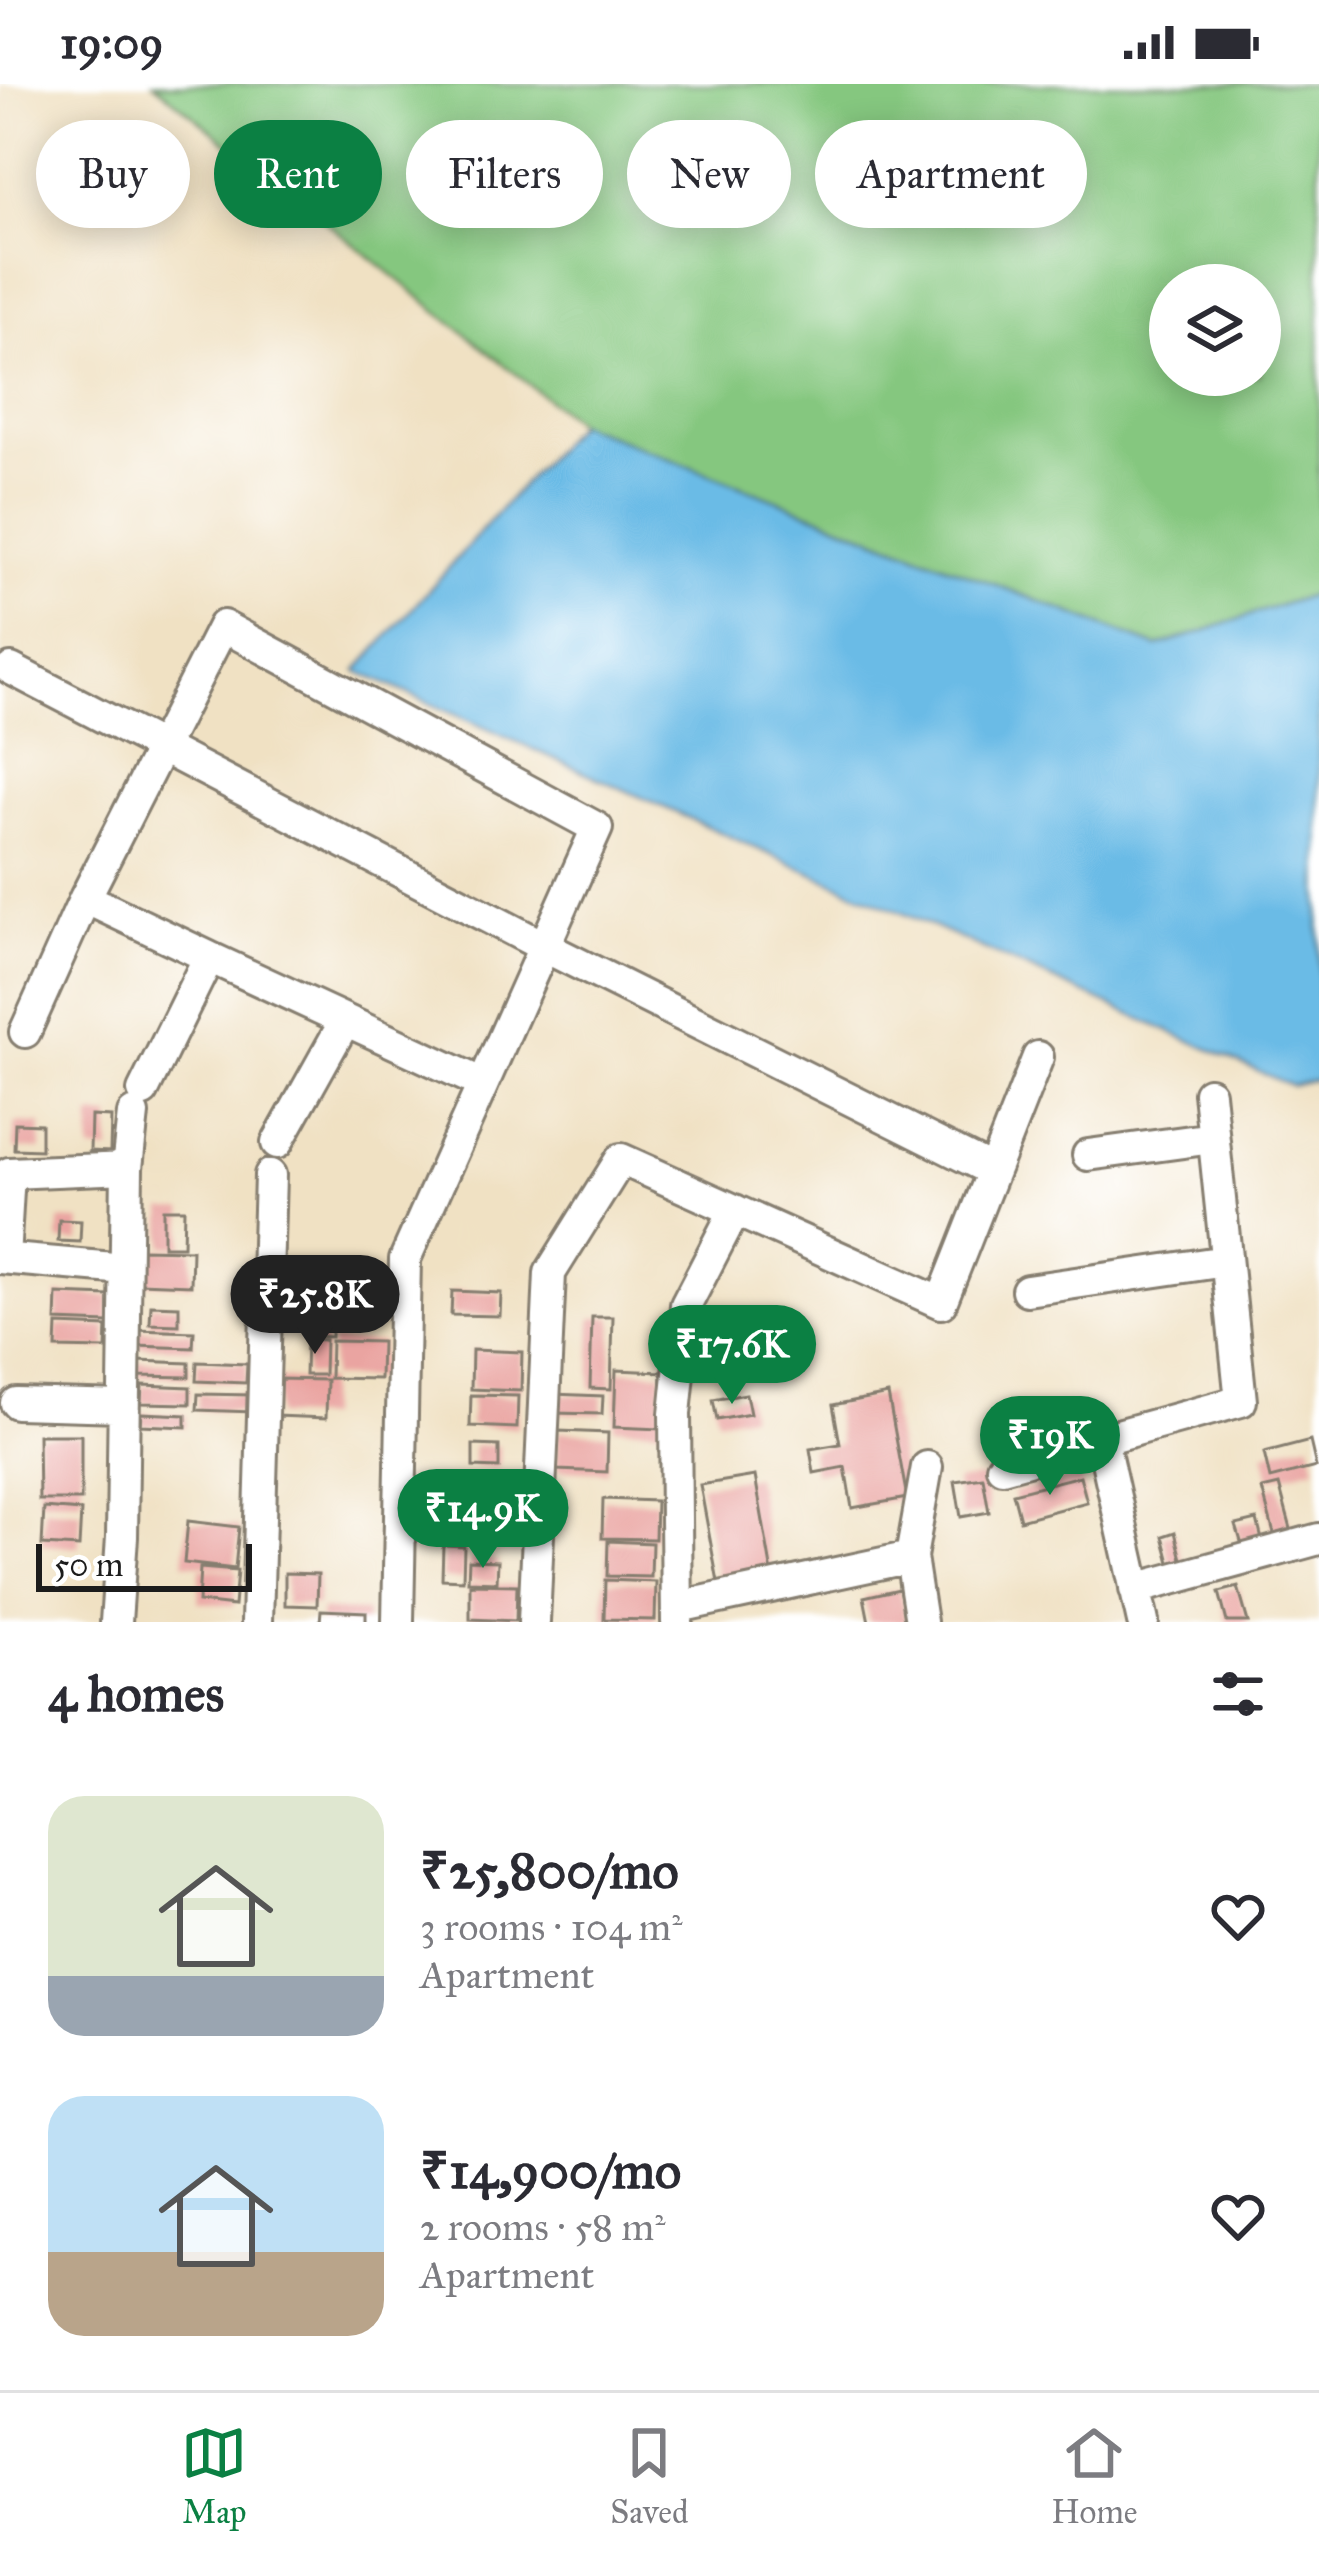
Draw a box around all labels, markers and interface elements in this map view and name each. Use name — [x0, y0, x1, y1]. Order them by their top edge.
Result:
text: 19:09 — [60, 15, 163, 70]
chip: Buy — [36, 120, 190, 228]
chip: Rent — [214, 120, 382, 228]
chip: Filters — [406, 120, 603, 228]
chip: New — [627, 120, 791, 228]
chip: Apartment — [815, 120, 1087, 228]
map controls — [1149, 264, 1281, 396]
button: layers — [1149, 264, 1281, 396]
pin: ₹25.8K — [217, 1255, 413, 1357]
text: ₹25.8K — [258, 1270, 372, 1318]
pin: ₹17.6K — [634, 1305, 830, 1407]
text: ₹17.6K — [675, 1320, 789, 1368]
pin: ₹19K — [979, 1396, 1121, 1498]
text: ₹19K — [1007, 1411, 1093, 1459]
pin: ₹14.9K — [385, 1469, 581, 1571]
text: ₹14.9K — [424, 1484, 542, 1532]
scale bar — [36, 1538, 252, 1591]
text: 50 m — [54, 1545, 123, 1585]
icon: filters — [1205, 1661, 1271, 1727]
text: 4 homes — [48, 1663, 224, 1725]
text: ₹25,800/mo — [420, 1840, 678, 1902]
icon: home — [144, 1844, 288, 1988]
icon: heart — [1205, 1883, 1271, 1949]
text: 3 rooms · 104 m² — [420, 1903, 683, 1951]
text: Apartment — [420, 1951, 594, 1999]
text: ₹14,900/mo — [420, 2140, 681, 2202]
icon: home — [144, 2144, 288, 2288]
icon: heart — [1205, 2183, 1271, 2249]
text: 2 rooms · 58 m² — [420, 2203, 666, 2251]
text: Apartment — [420, 2251, 594, 2299]
tab: Map — [181, 2420, 247, 2532]
tab: Saved — [610, 2420, 689, 2532]
tab: Home — [1051, 2420, 1138, 2532]

